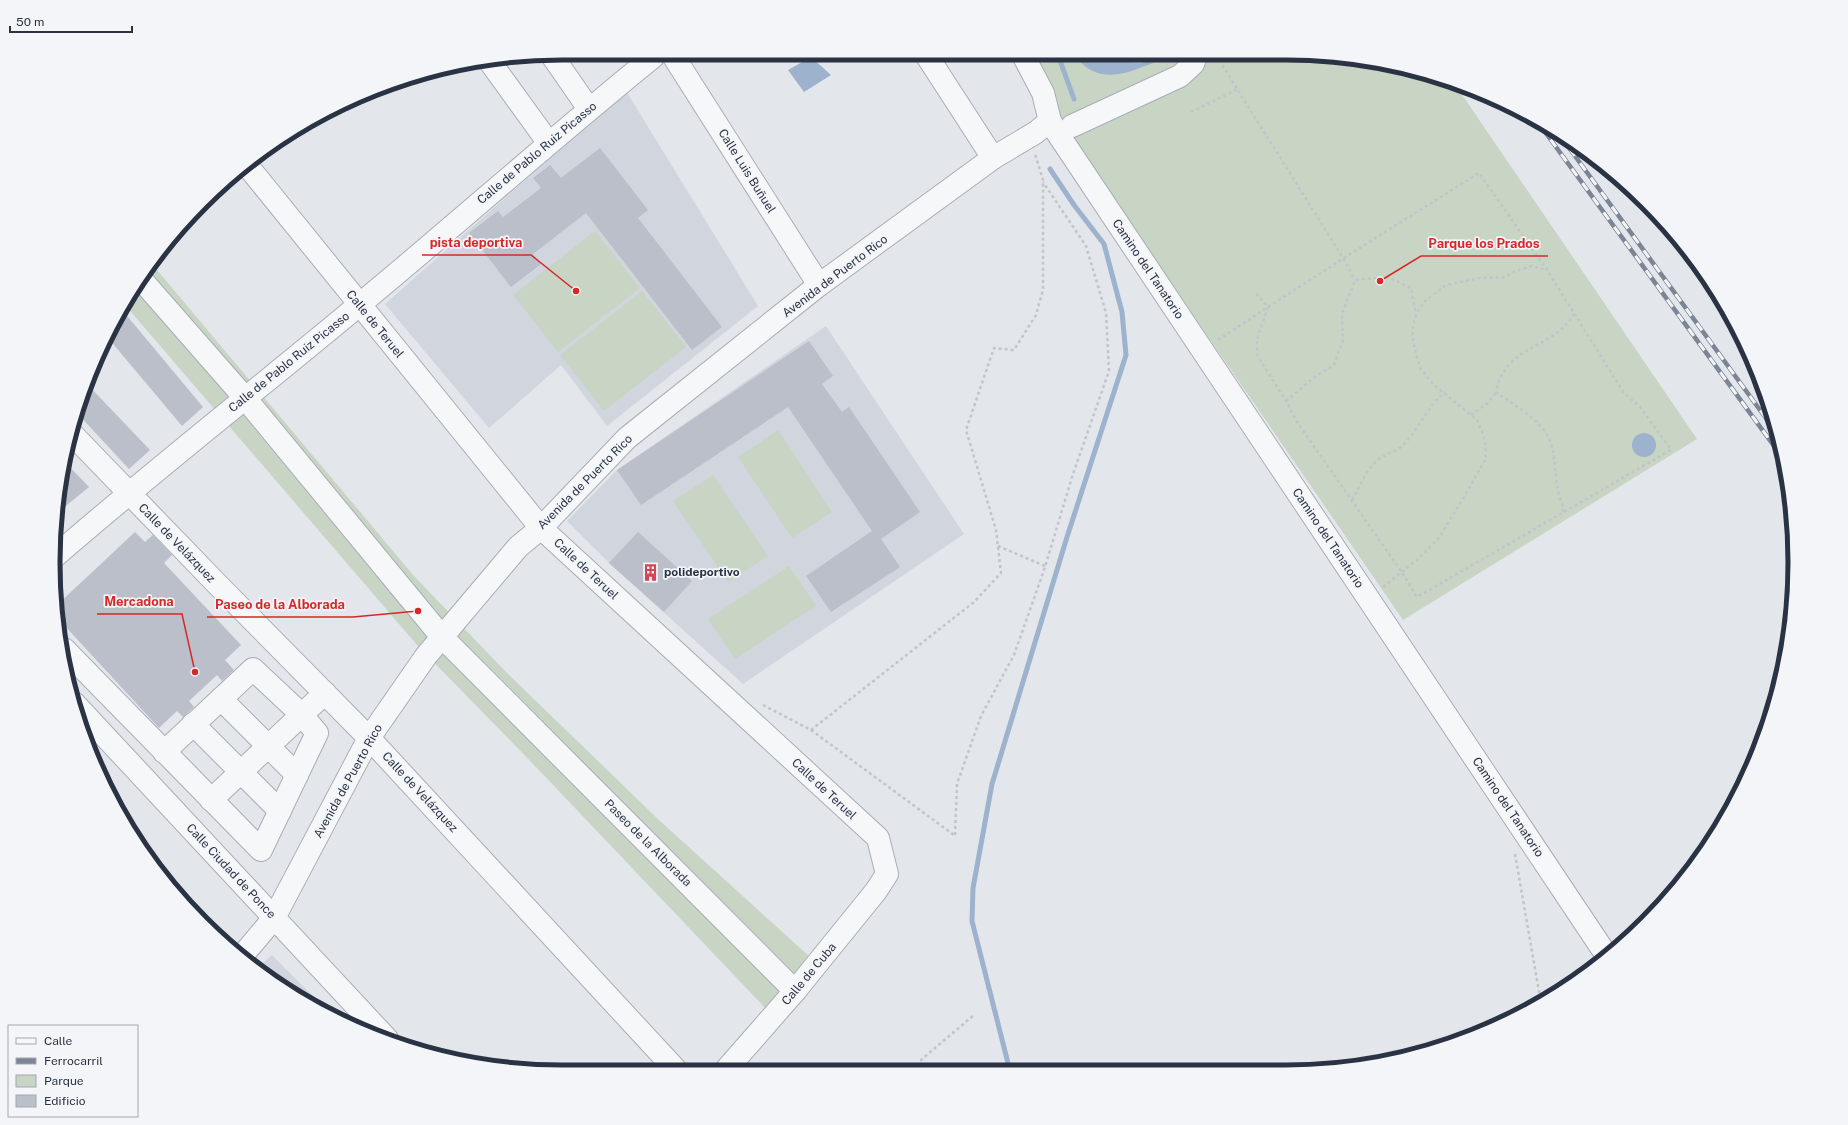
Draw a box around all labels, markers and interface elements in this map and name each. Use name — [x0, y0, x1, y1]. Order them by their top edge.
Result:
scale bar — [10, 8, 132, 34]
text: 50 m — [16, 15, 44, 29]
street label: Calle de Pablo Ruiz Picasso — [475, 99, 600, 207]
street label: Calle Luis Buñuel — [715, 126, 779, 216]
street label: Camino del Tanatorio — [1109, 216, 1187, 322]
callout: pista deportiva — [422, 230, 531, 255]
callout: Parque los Prados — [1421, 231, 1548, 256]
street label: Avenida de Puerto Rico — [780, 232, 891, 320]
text: pista deportiva — [430, 235, 522, 250]
text: Parque los Prados — [1428, 236, 1540, 251]
street label: Calle de Teruel — [343, 287, 407, 361]
street label: Calle de Pablo Ruiz Picasso — [226, 309, 352, 415]
street label: Avenida de Puerto Rico — [535, 432, 635, 532]
street label: Camino del Tanatorio — [1289, 485, 1367, 591]
street label: Calle de Velázquez — [136, 501, 218, 586]
street label: Calle de Teruel — [551, 536, 621, 603]
building icon: polideportivo — [641, 562, 661, 582]
place label: polideportivo — [664, 565, 740, 579]
callout: Mercadona — [97, 589, 182, 614]
callout: Paseo de la Alborada — [207, 592, 353, 617]
text: Mercadona — [104, 594, 174, 609]
text: Paseo de la Alborada — [215, 597, 345, 612]
street label: Avenida de Puerto Rico — [311, 721, 385, 840]
street label: Calle de Velázquez — [379, 749, 461, 835]
street label: Camino del Tanatorio — [1469, 754, 1547, 860]
street label: Calle de Teruel — [789, 756, 859, 823]
street label: Paseo de la Alborada — [602, 797, 694, 889]
street label: Calle Ciudad de Ponce — [183, 821, 279, 921]
street label: Calle de Cuba — [779, 940, 839, 1008]
legend — [8, 1025, 138, 1117]
text: Calle — [44, 1034, 73, 1048]
text: Ferrocarril — [44, 1054, 103, 1068]
text: Parque — [44, 1074, 84, 1088]
text: Edificio — [44, 1094, 86, 1108]

